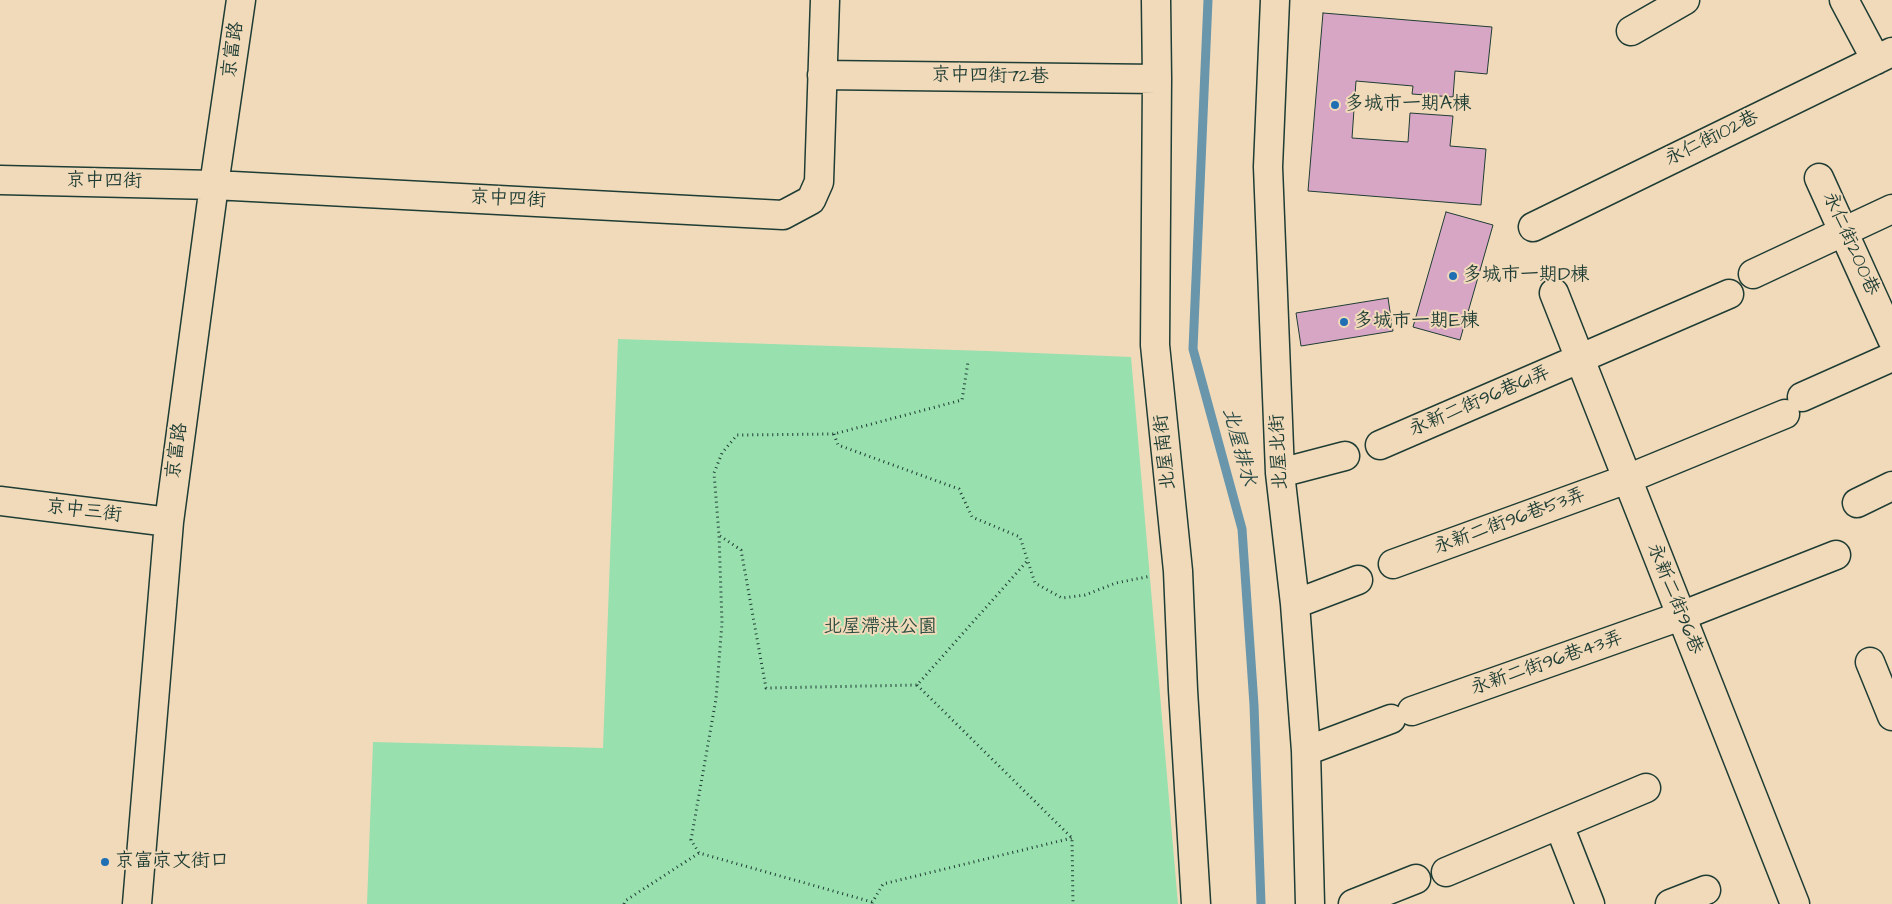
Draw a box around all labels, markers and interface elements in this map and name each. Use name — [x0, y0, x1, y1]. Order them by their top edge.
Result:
street label: 京富路 — [219, 20, 249, 80]
street label: 京中四街72巷 — [931, 65, 1049, 89]
place label: 多城市一期A棟 — [1345, 94, 1471, 116]
marker: 多城市一期A棟 — [1329, 99, 1341, 111]
street label: 永仁街102巷 — [1661, 107, 1763, 171]
street label: 京中四街 — [66, 170, 142, 194]
street label: 京中四街 — [469, 187, 547, 213]
street label: 永仁街200巷 — [1817, 189, 1883, 299]
place label: 多城市一期D棟 — [1463, 265, 1589, 287]
marker: 多城市一期D棟 — [1447, 270, 1459, 282]
place label: 多城市一期E棟 — [1354, 311, 1479, 333]
marker: 多城市一期E棟 — [1338, 316, 1350, 328]
street label: 永新二街96巷61弄 — [1406, 362, 1554, 442]
water label: 北屋排水 — [1216, 405, 1260, 489]
street label: 北屋南街 — [1151, 413, 1181, 491]
street label: 北屋北街 — [1267, 413, 1293, 491]
street label: 京富路 — [163, 421, 193, 481]
street label: 永新二街96巷53弄 — [1431, 484, 1589, 560]
street label: 京中三街 — [45, 496, 123, 528]
street label: 永新二街96巷 — [1641, 540, 1707, 658]
park label: 北屋滯洪公園 — [823, 617, 937, 639]
street label: 永新二街96巷43弄 — [1468, 627, 1626, 701]
place label: 京富京文街口 — [115, 851, 229, 873]
marker: 京富京文街口 — [99, 856, 111, 868]

